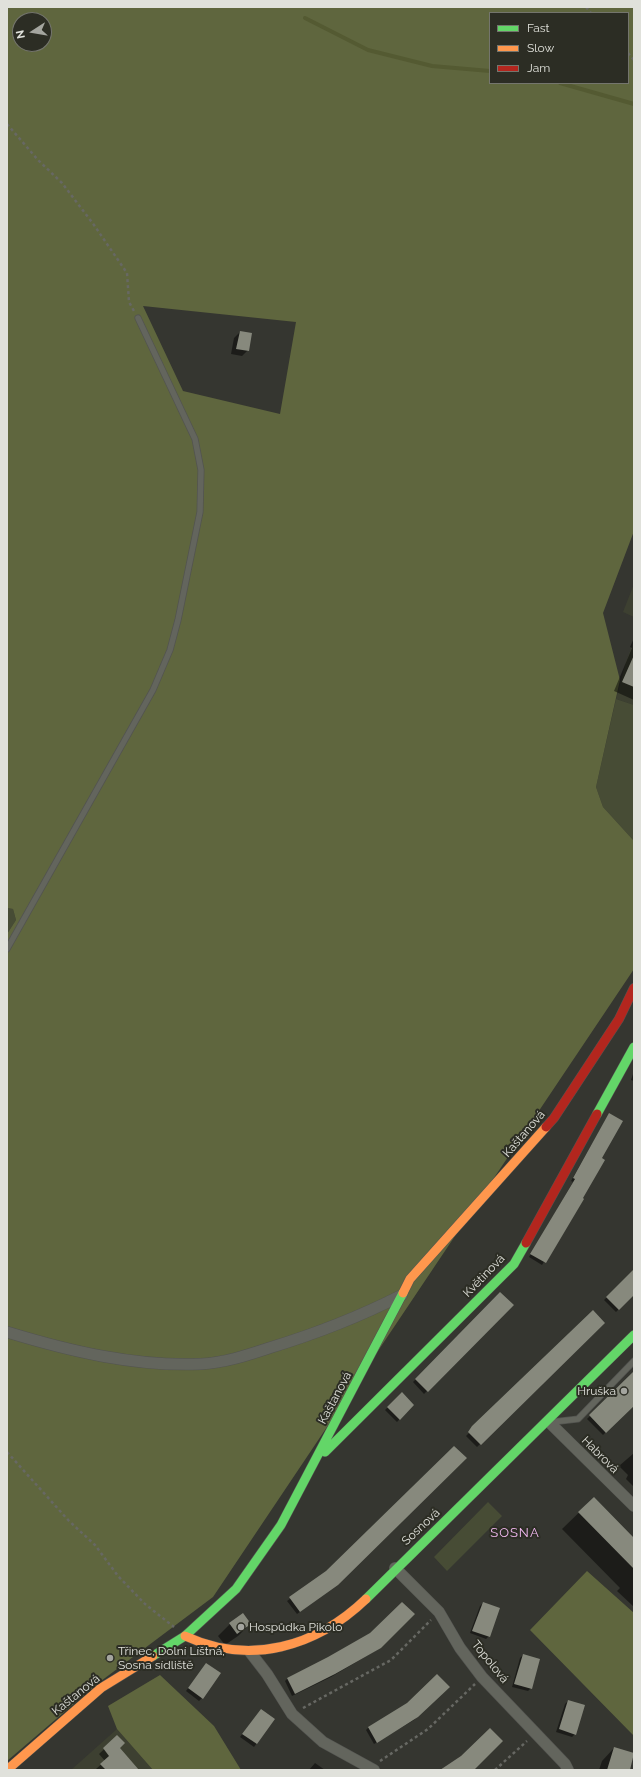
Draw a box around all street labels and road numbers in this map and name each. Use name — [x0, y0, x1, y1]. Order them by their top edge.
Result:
street label: Kaštanová — [500, 1108, 548, 1160]
street label: Květinová — [460, 1252, 508, 1300]
street label: Kaštanová — [315, 1369, 355, 1427]
street label: Habrová — [578, 1433, 622, 1477]
street label: Sosnová — [399, 1506, 443, 1548]
street label: Topolová — [468, 1638, 512, 1686]
street label: Kaštanová — [49, 1671, 103, 1719]

